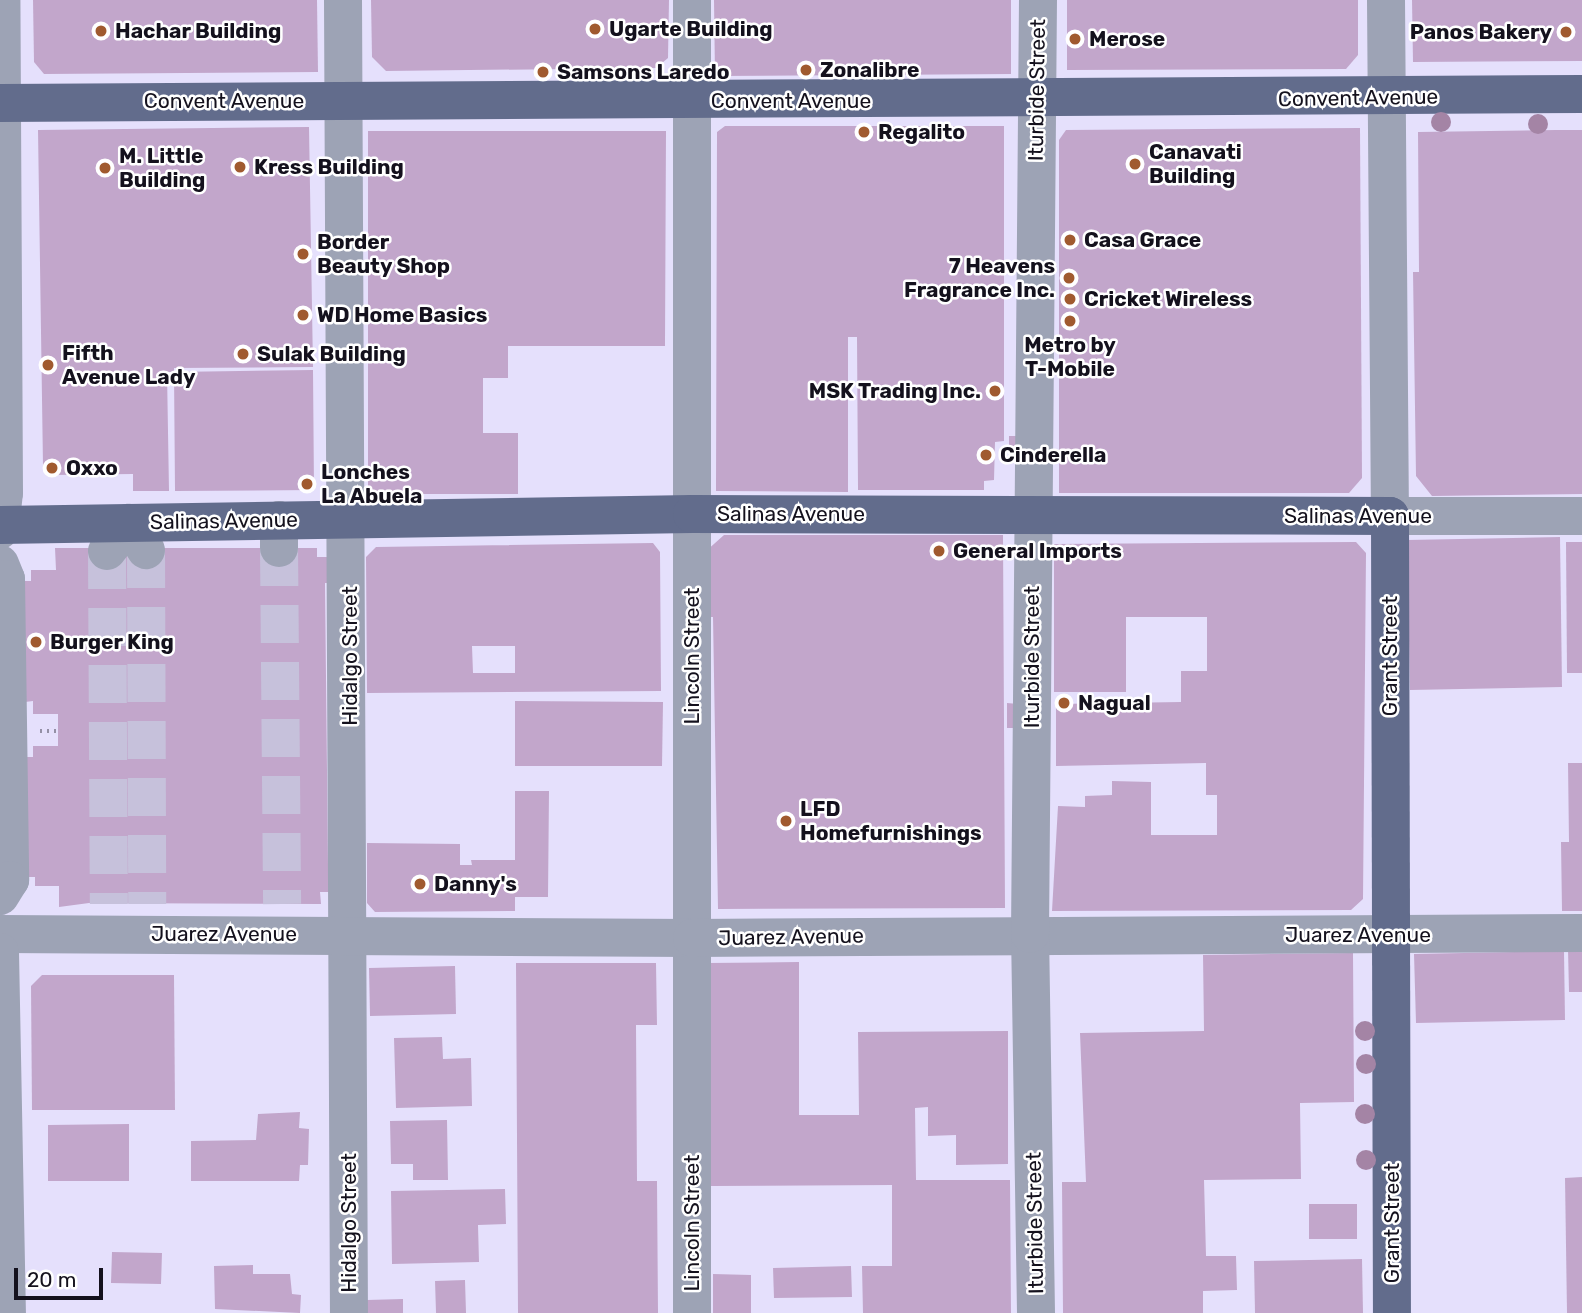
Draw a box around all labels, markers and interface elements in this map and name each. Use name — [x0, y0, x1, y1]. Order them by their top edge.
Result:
place label: Ugarte Building — [609, 16, 773, 42]
place label: Hachar Building — [115, 18, 282, 44]
street label: Iturbide Street — [1023, 19, 1051, 161]
place label: Panos Bakery — [1410, 19, 1552, 45]
marker: Ugarte Building — [587, 21, 603, 37]
marker: Hachar Building — [93, 23, 109, 39]
marker: Panos Bakery — [1558, 24, 1574, 40]
place label: Merose — [1089, 26, 1165, 52]
marker: Merose — [1067, 31, 1083, 47]
place label: Zonalibre — [820, 57, 919, 83]
place label: Samsons Laredo — [557, 59, 730, 85]
marker: Zonalibre — [798, 62, 814, 78]
marker: Samsons Laredo — [535, 64, 551, 80]
street label: Convent Avenue — [1277, 84, 1439, 112]
street label: Convent Avenue — [144, 88, 304, 114]
street label: Convent Avenue — [711, 88, 871, 114]
place label: Regalito — [878, 119, 965, 145]
marker: Regalito — [856, 124, 872, 140]
place label: Canavati Building — [1149, 139, 1242, 189]
place label: M. Little Building — [119, 143, 205, 193]
place label: Kress Building — [254, 154, 404, 180]
marker: Canavati Building — [1127, 156, 1143, 172]
marker: Kress Building — [232, 159, 248, 175]
marker: M. Little Building — [97, 160, 113, 176]
place label: Casa Grace — [1084, 227, 1201, 253]
place label: Border Beauty Shop — [317, 229, 451, 279]
marker: Casa Grace — [1062, 232, 1078, 248]
marker: Border Beauty Shop — [295, 246, 311, 262]
place label: 7 Heavens Fragrance Inc. — [904, 253, 1055, 303]
marker: 7 Heavens Fragrance Inc. — [1061, 270, 1077, 286]
place label: Cricket Wireless — [1084, 286, 1252, 312]
marker: Cricket Wireless — [1062, 291, 1078, 307]
place label: WD Home Basics — [317, 302, 487, 328]
marker: WD Home Basics — [295, 307, 311, 323]
marker: Metro by T-Mobile — [1062, 313, 1078, 329]
place label: Metro by T-Mobile — [1024, 332, 1116, 382]
place label: Fifth Avenue Lady — [62, 340, 195, 390]
place label: Sulak Building — [257, 341, 406, 367]
marker: Sulak Building — [235, 346, 251, 362]
marker: Fifth Avenue Lady — [40, 357, 56, 373]
place label: MSK Trading Inc. — [808, 378, 981, 404]
marker: MSK Trading Inc. — [987, 383, 1003, 399]
place label: Cinderella — [1000, 442, 1106, 468]
marker: Cinderella — [978, 447, 994, 463]
place label: Oxxo — [66, 455, 118, 481]
place label: Lonches La Abuela — [321, 459, 423, 509]
marker: Oxxo — [44, 460, 60, 476]
marker: Lonches La Abuela — [299, 476, 315, 492]
street label: Salinas Avenue — [717, 501, 865, 527]
street label: Salinas Avenue — [1284, 503, 1432, 529]
street label: Salinas Avenue — [150, 507, 298, 535]
place label: General Imports — [953, 538, 1122, 564]
marker: General Imports — [931, 543, 947, 559]
street label: Hidalgo Street — [337, 586, 363, 726]
street label: Iturbide Street — [1019, 586, 1045, 728]
street label: Lincoln Street — [679, 588, 705, 724]
street label: Grant Street — [1377, 596, 1403, 716]
place label: Burger King — [50, 629, 174, 655]
marker: Burger King — [28, 634, 44, 650]
place label: Nagual — [1078, 690, 1151, 716]
marker: Nagual — [1056, 695, 1072, 711]
place label: LFD Homefurnishings — [800, 796, 982, 846]
marker: LFD Homefurnishings — [778, 813, 794, 829]
place label: Danny's — [434, 871, 517, 897]
marker: Danny's — [412, 876, 428, 892]
street label: Juarez Avenue — [151, 921, 297, 947]
street label: Juarez Avenue — [1285, 922, 1431, 948]
street label: Juarez Avenue — [718, 923, 864, 951]
street label: Iturbide Street — [1021, 1152, 1049, 1294]
street label: Hidalgo Street — [336, 1153, 362, 1293]
street label: Lincoln Street — [679, 1155, 705, 1291]
street label: Grant Street — [1379, 1163, 1405, 1283]
scale bar — [18, 1254, 107, 1298]
text: 20 m — [27, 1267, 76, 1292]

